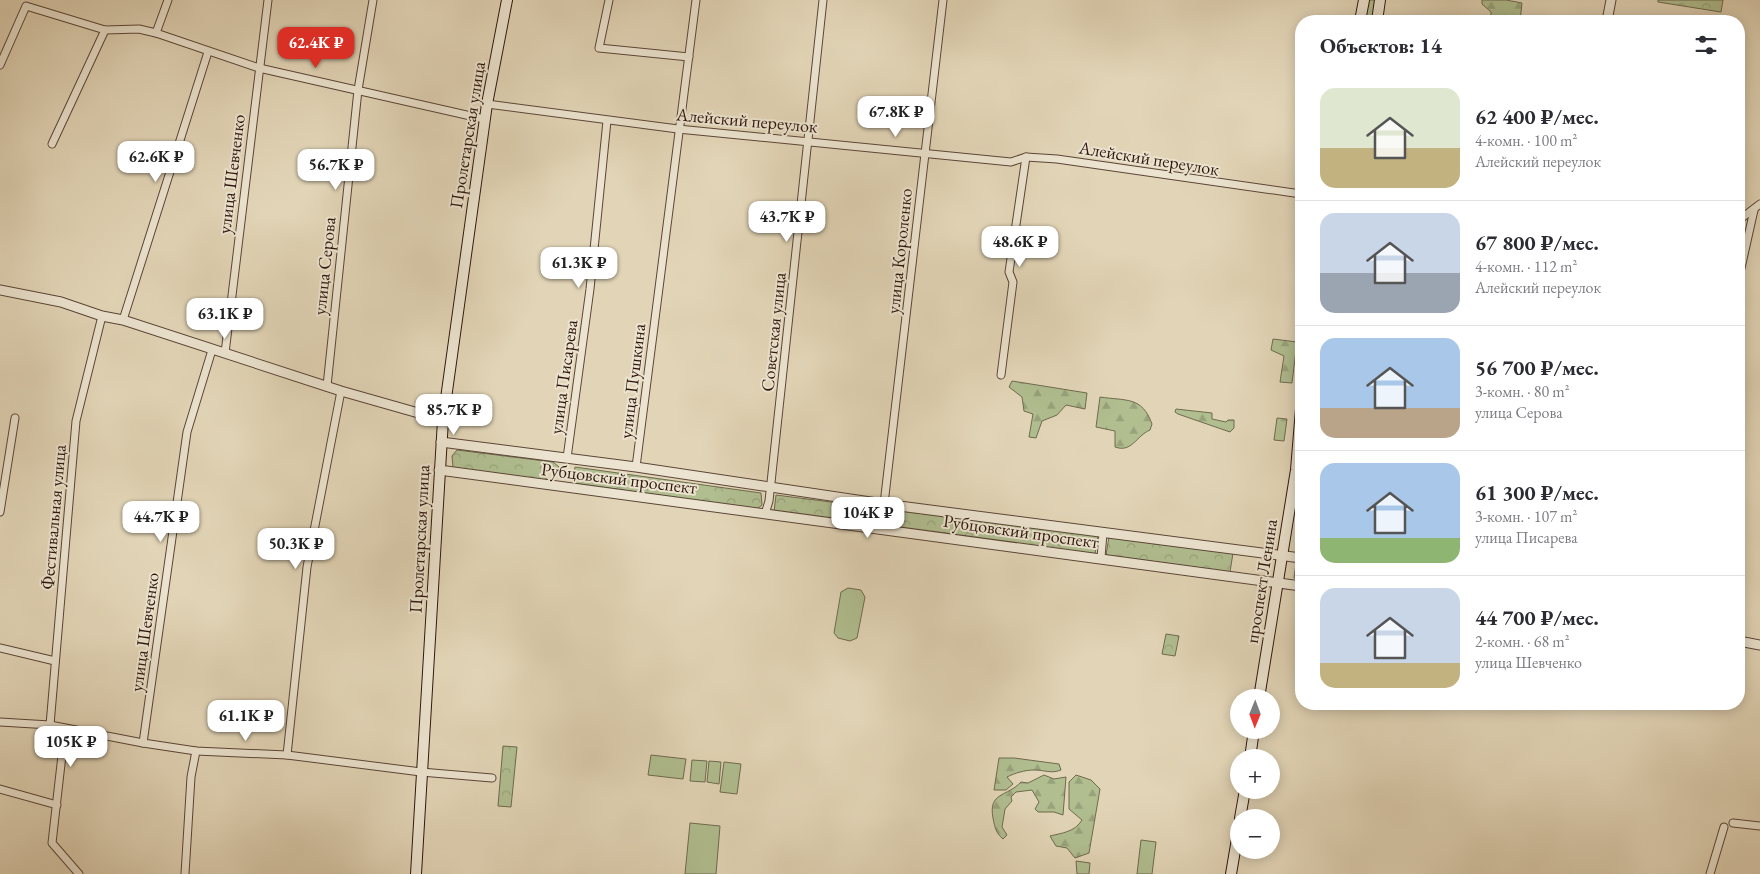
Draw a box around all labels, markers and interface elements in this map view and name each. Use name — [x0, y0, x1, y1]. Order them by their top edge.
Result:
pin: 62.4K ₽ — [270, 27, 362, 69]
icon: filters — [1692, 31, 1720, 59]
text: 62.4K ₽ — [288, 32, 344, 53]
text: Объектов: 14 — [1320, 32, 1442, 59]
street label: Пролетарская улица — [444, 59, 490, 210]
pin: 67.8K ₽ — [850, 96, 942, 138]
text: 67.8K ₽ — [868, 101, 924, 122]
street label: Алейский переулок — [674, 102, 819, 138]
text: 62 400 ₽/мес. — [1475, 103, 1599, 130]
icon: home — [1360, 108, 1420, 168]
street label: улица Шевченко — [212, 113, 250, 235]
text: 4-комн. · 100 m² — [1475, 130, 1577, 151]
street label: Алейский переулок — [1076, 135, 1221, 181]
pin: 62.6K ₽ — [110, 140, 202, 183]
text: 62.6K ₽ — [128, 146, 184, 167]
pin: 56.7K ₽ — [290, 148, 382, 191]
text: Алейский переулок — [1475, 151, 1601, 172]
text: 56.7K ₽ — [308, 154, 364, 175]
street label: улица Короленко — [881, 187, 917, 315]
pin: 43.7K ₽ — [741, 200, 833, 243]
text: 43.7K ₽ — [759, 206, 815, 227]
street label: улица Серова — [307, 215, 341, 316]
pin: 48.6K ₽ — [974, 226, 1066, 268]
text: 67 800 ₽/мес. — [1475, 229, 1599, 256]
text: 48.6K ₽ — [992, 231, 1048, 252]
icon: home — [1360, 233, 1420, 293]
pin: 61.3K ₽ — [533, 246, 625, 289]
text: 61.3K ₽ — [551, 252, 607, 273]
text: 4-комн. · 112 m² — [1475, 256, 1577, 277]
street label: Советская улица — [755, 270, 791, 393]
text: Алейский переулок — [1475, 277, 1601, 298]
pin: 63.1K ₽ — [179, 298, 271, 340]
text: 63.1K ₽ — [197, 303, 253, 324]
street label: улица Писарева — [544, 317, 583, 436]
street label: улица Пушкина — [614, 321, 651, 440]
text: 56 700 ₽/мес. — [1475, 354, 1599, 381]
icon: home — [1360, 358, 1420, 418]
text: 3-комн. · 80 m² — [1475, 381, 1570, 402]
pin: 85.7K ₽ — [408, 394, 500, 436]
text: 85.7K ₽ — [426, 399, 482, 420]
text: улица Серова — [1475, 402, 1563, 423]
street label: Фестивальная улица — [35, 443, 71, 590]
street label: Рубцовский проспект — [540, 457, 699, 499]
street label: Пролетарская улица — [404, 463, 434, 614]
text: 61 300 ₽/мес. — [1475, 479, 1599, 506]
icon: home — [1360, 483, 1420, 543]
pin: 104K ₽ — [827, 496, 909, 539]
pin: 44.7K ₽ — [115, 500, 207, 543]
text: 104K ₽ — [842, 502, 894, 523]
text: 44.7K ₽ — [133, 506, 189, 527]
text: 3-комн. · 107 m² — [1475, 506, 1577, 527]
street label: Рубцовский проспект — [942, 509, 1101, 553]
street label: проспект Ленина — [1240, 517, 1282, 645]
text: улица Писарева — [1475, 527, 1578, 548]
pin: 50.3K ₽ — [250, 528, 342, 570]
text: 50.3K ₽ — [268, 533, 324, 554]
street label: улица Шевченко — [124, 571, 164, 693]
text: 44 700 ₽/мес. — [1475, 604, 1599, 631]
icon: home — [1360, 608, 1420, 668]
text: 2-комн. · 68 m² — [1475, 631, 1570, 652]
text: улица Шевченко — [1475, 652, 1582, 673]
north arrow — [1230, 689, 1280, 739]
map controls — [1230, 689, 1280, 859]
pin: 61.1K ₽ — [200, 700, 292, 742]
text: 61.1K ₽ — [218, 705, 274, 726]
pin: 105K ₽ — [30, 726, 112, 768]
text: 105K ₽ — [45, 731, 97, 752]
button: + — [1230, 749, 1280, 799]
button: − — [1230, 809, 1280, 859]

